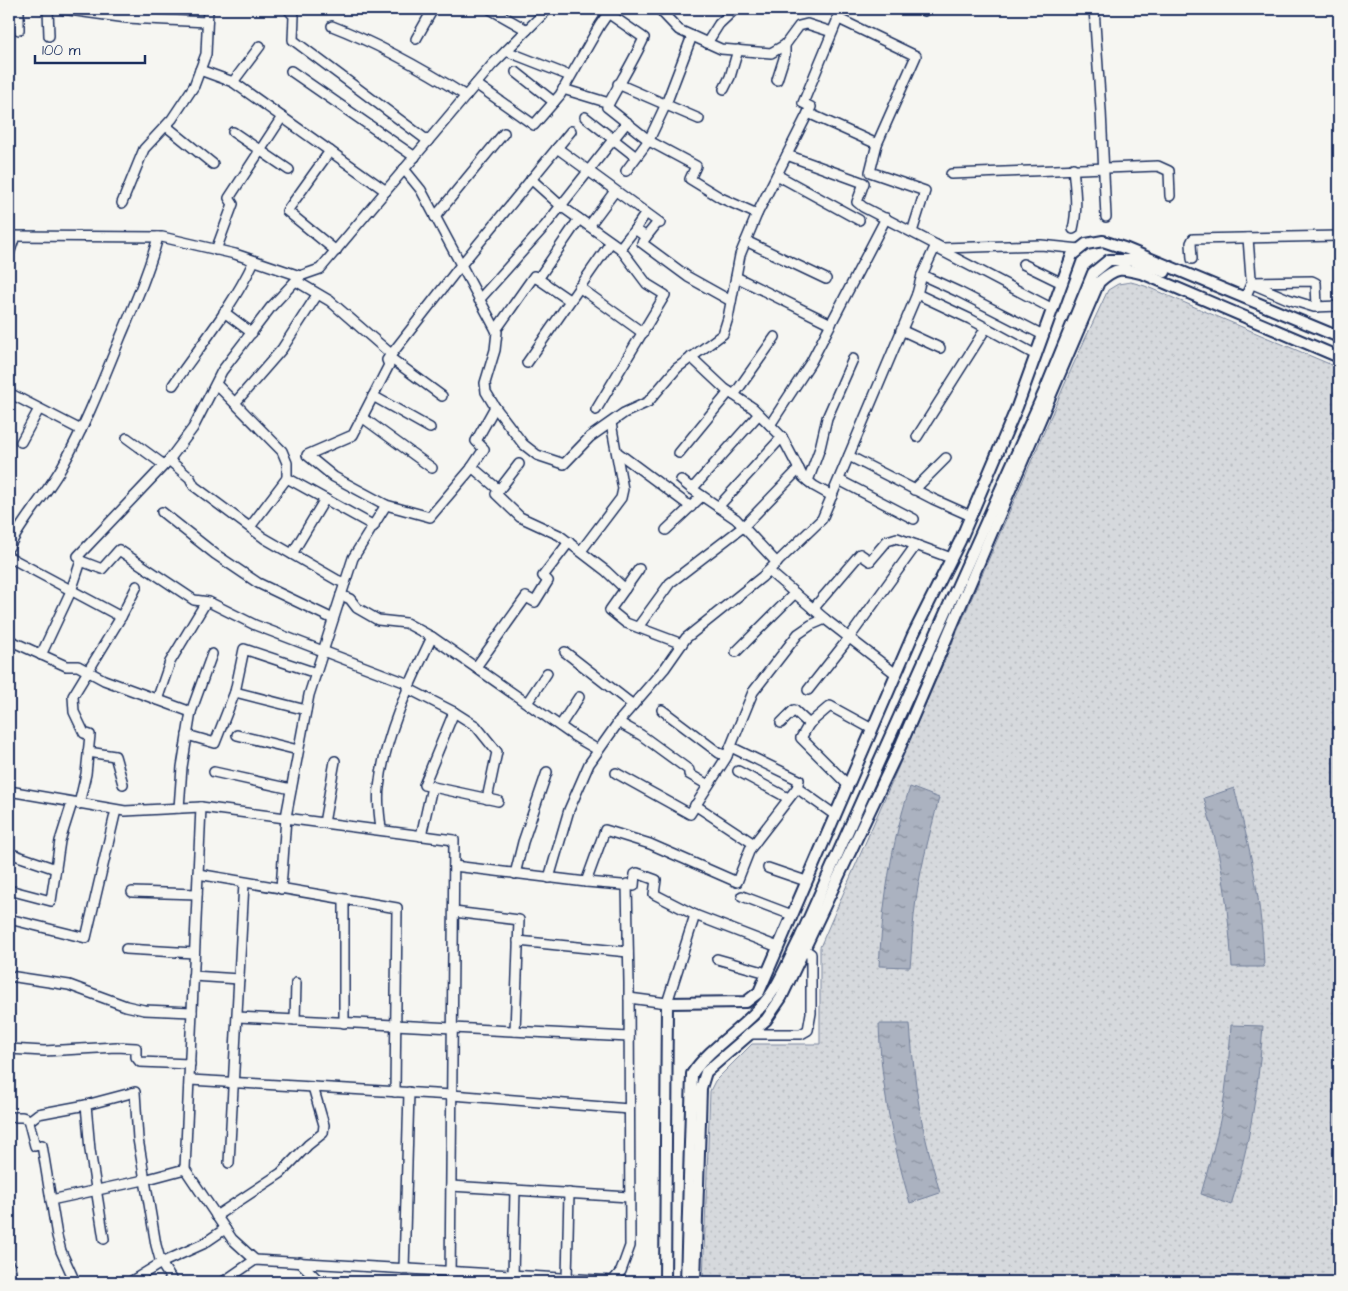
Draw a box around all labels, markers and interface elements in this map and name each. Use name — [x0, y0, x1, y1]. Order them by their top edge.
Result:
scale bar — [35, 32, 145, 64]
text: 100 m — [42, 40, 81, 61]

